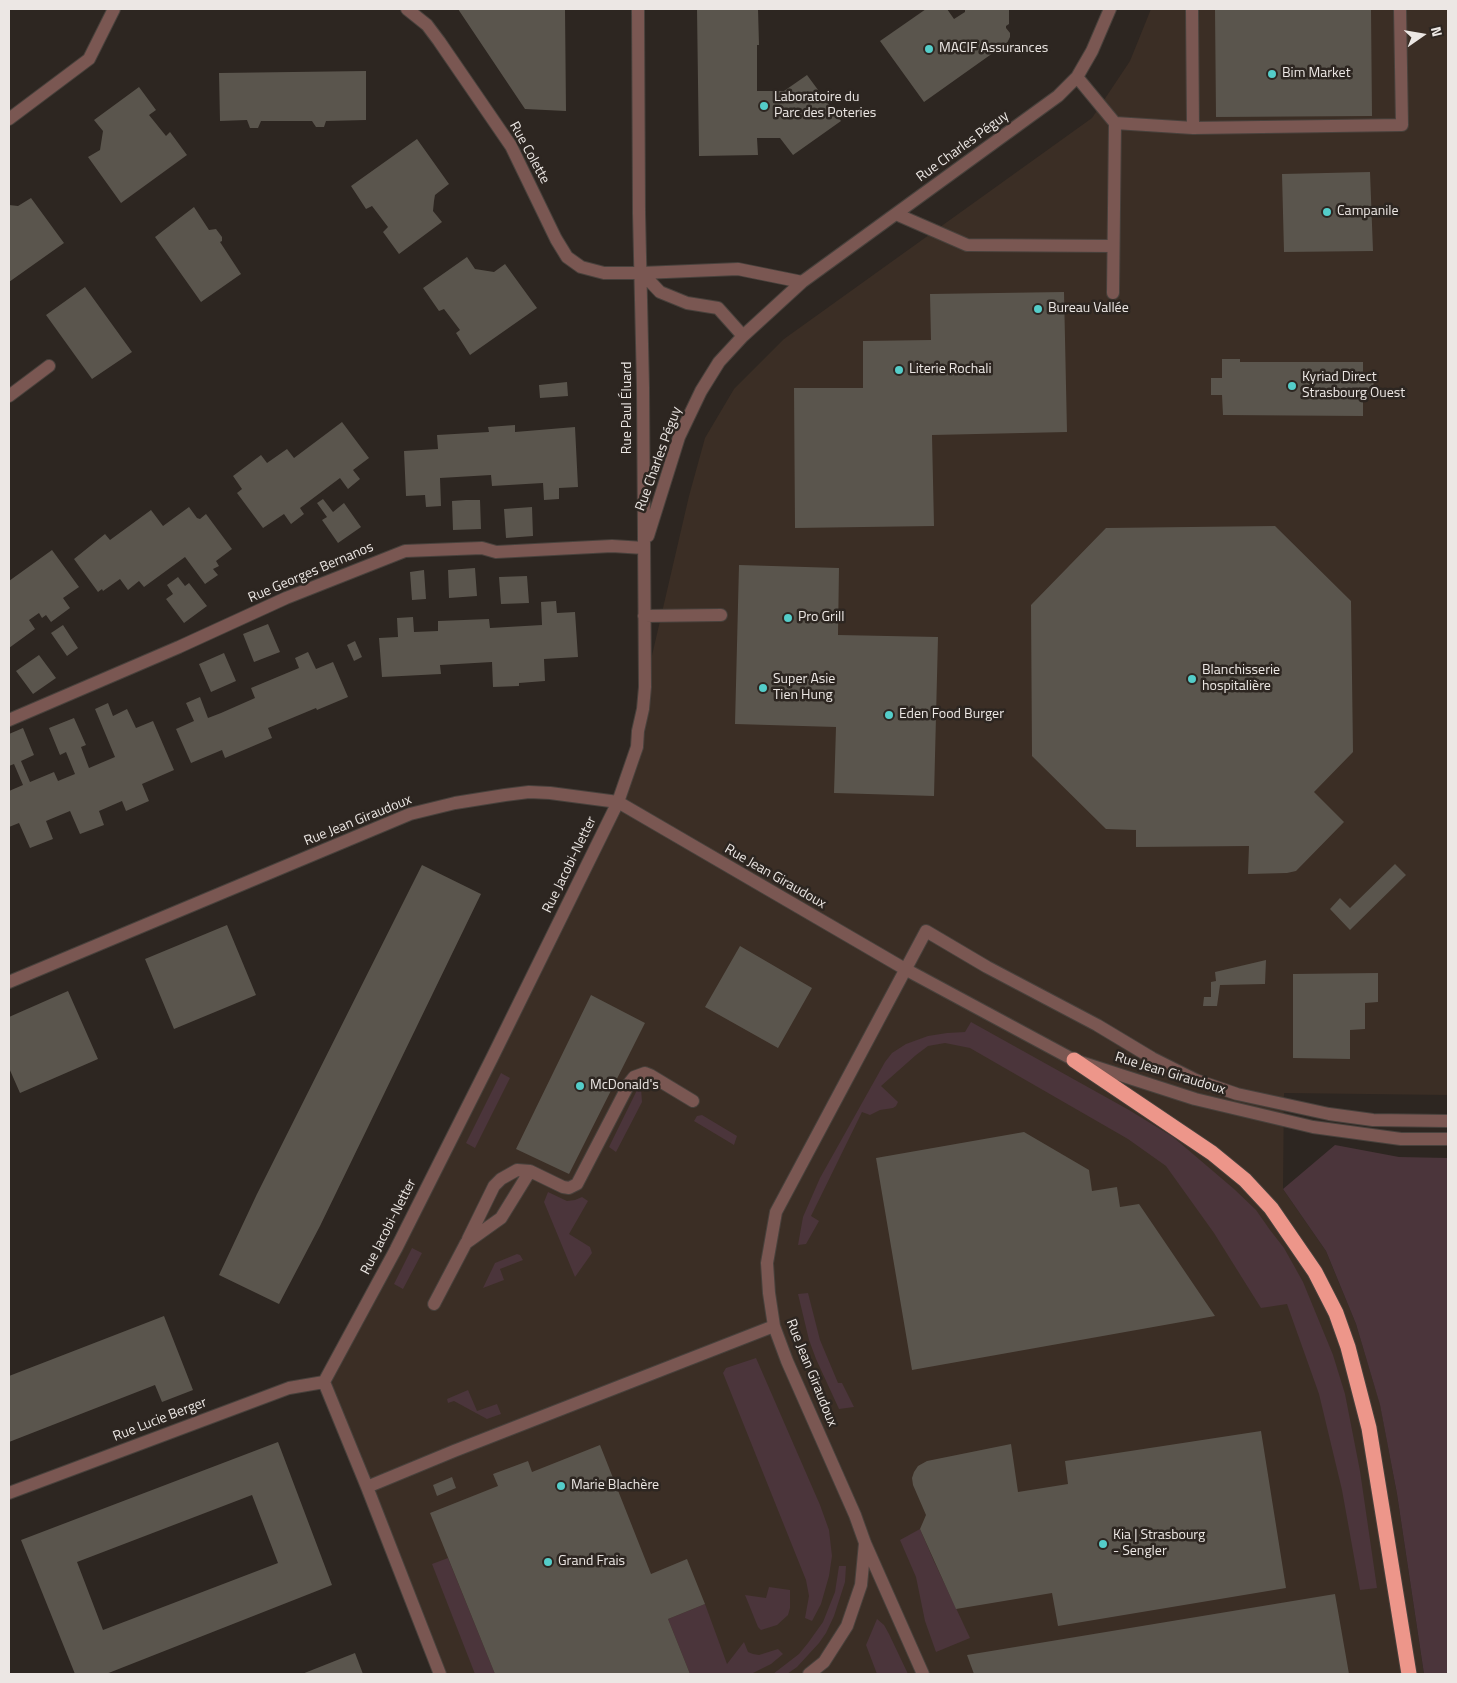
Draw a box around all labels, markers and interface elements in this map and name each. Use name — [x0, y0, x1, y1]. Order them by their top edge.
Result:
north arrow — [1397, 10, 1447, 60]
text: N — [1426, 24, 1448, 39]
place label: MACIF Assurances — [939, 41, 1048, 57]
marker: MACIF Assurances — [923, 43, 935, 55]
place label: Bim Market — [1282, 66, 1351, 82]
marker: Bim Market — [1266, 68, 1278, 80]
place label: Laboratoire du Parc des Poteries — [774, 90, 876, 122]
marker: Laboratoire du Parc des Poteries — [758, 100, 770, 112]
street label: Rue Charles Péguy — [914, 108, 1012, 186]
street label: Rue Colette — [505, 119, 553, 187]
place label: Campanile — [1337, 204, 1399, 220]
marker: Campanile — [1321, 206, 1333, 218]
place label: Bureau Vallée — [1048, 301, 1129, 317]
marker: Bureau Vallée — [1032, 303, 1044, 315]
street label: Rue Paul Éluard — [620, 362, 636, 454]
place label: Literie Rochali — [909, 362, 992, 378]
marker: Literie Rochali — [893, 364, 905, 376]
place label: Kyriad Direct Strasbourg Ouest — [1302, 370, 1405, 402]
marker: Kyriad Direct Strasbourg Ouest — [1286, 380, 1298, 392]
street label: Rue Charles Péguy — [632, 405, 686, 513]
street label: Rue Georges Bernanos — [246, 539, 376, 607]
place label: Pro Grill — [798, 610, 844, 626]
marker: Pro Grill — [782, 612, 794, 624]
place label: Blanchisserie hospitalière — [1202, 663, 1280, 696]
place label: Super Asie Tien Hung — [773, 672, 835, 704]
marker: Blanchisserie hospitalière — [1186, 673, 1198, 685]
marker: Super Asie Tien Hung — [757, 682, 769, 694]
place label: Eden Food Burger — [899, 707, 1004, 723]
marker: Eden Food Burger — [883, 709, 895, 721]
street label: Rue Jean Giraudoux — [302, 792, 414, 850]
street label: Rue Jacobi-Netter — [539, 814, 601, 916]
street label: Rue Jean Giraudoux — [721, 841, 829, 913]
street label: Rue Jean Giraudoux — [1113, 1049, 1227, 1099]
place label: McDonald's — [590, 1078, 659, 1094]
marker: McDonald's — [574, 1080, 586, 1092]
street label: Rue Jacobi-Netter — [358, 1176, 420, 1278]
street label: Rue Jean Giraudoux — [782, 1317, 840, 1429]
street label: Rue Lucie Berger — [111, 1394, 209, 1446]
place label: Marie Blachère — [571, 1478, 659, 1494]
marker: Marie Blachère — [555, 1480, 567, 1492]
place label: Kia | Strasbourg - Sengler — [1113, 1528, 1205, 1560]
marker: Kia | Strasbourg - Sengler — [1097, 1538, 1109, 1550]
place label: Grand Frais — [558, 1554, 625, 1570]
marker: Grand Frais — [542, 1556, 554, 1568]

